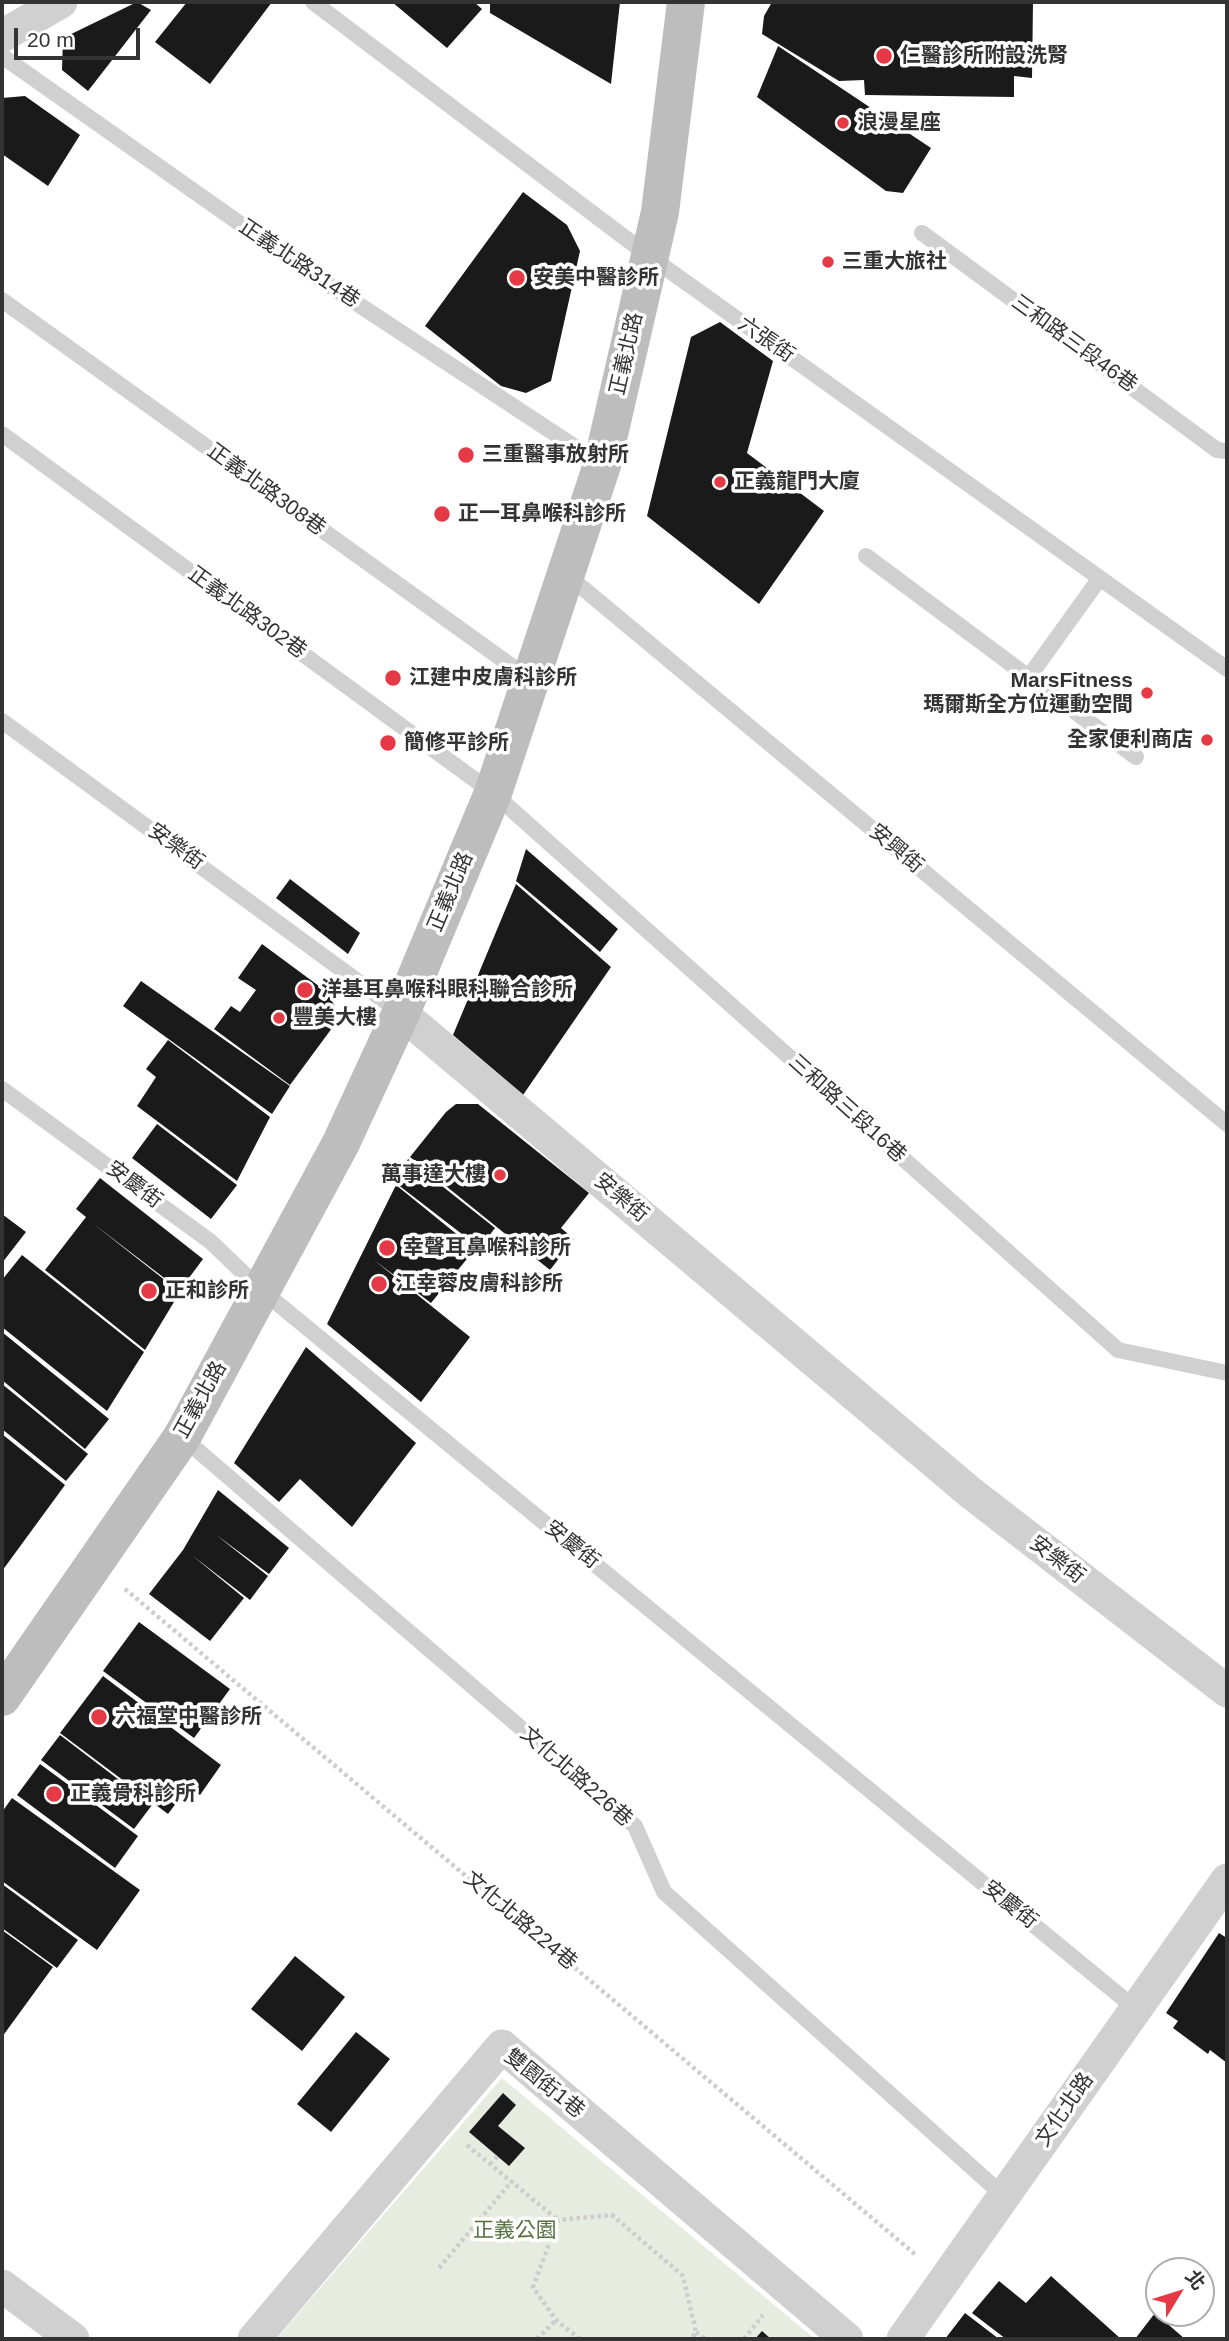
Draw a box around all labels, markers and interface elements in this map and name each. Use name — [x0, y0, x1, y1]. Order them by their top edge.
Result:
scale bar — [18, 14, 144, 58]
text: 20 m — [27, 28, 74, 51]
place label: 仁醫診所附設洗腎 — [900, 43, 1068, 69]
marker: 仁醫診所附設洗腎 — [874, 46, 894, 66]
place label: 浪漫星座 — [857, 110, 941, 136]
marker: 浪漫星座 — [835, 115, 851, 131]
street label: 正義北路314巷 — [234, 214, 364, 314]
place label: 三重大旅社 — [842, 249, 947, 275]
marker: 三重大旅社 — [820, 254, 836, 270]
place label: 安美中醫診所 — [533, 265, 659, 291]
marker: 安美中醫診所 — [507, 268, 527, 288]
street label: 三和路三段46巷 — [1006, 290, 1142, 398]
street label: 正義北路 — [605, 310, 649, 398]
street label: 六張街 — [733, 312, 799, 368]
street label: 正義北路308巷 — [202, 439, 330, 541]
place label: 三重醫事放射所 — [482, 442, 629, 468]
marker: 三重醫事放射所 — [456, 445, 476, 465]
place label: 正義龍門大廈 — [734, 469, 860, 495]
marker: 正義龍門大廈 — [712, 474, 728, 490]
place label: 正一耳鼻喉科診所 — [458, 501, 626, 527]
marker: 正一耳鼻喉科診所 — [432, 504, 452, 524]
street label: 正義北路302巷 — [183, 562, 311, 664]
place label: 江建中皮膚科診所 — [409, 665, 577, 691]
marker: 江建中皮膚科診所 — [383, 668, 403, 688]
place label: MarsFitness 瑪爾斯全方位運動空間 — [923, 668, 1133, 718]
marker: MarsFitness 瑪爾斯全方位運動空間 — [1139, 685, 1155, 701]
place label: 全家便利商店 — [1067, 727, 1193, 753]
place label: 簡修平診所 — [404, 730, 509, 756]
marker: 全家便利商店 — [1199, 732, 1215, 748]
marker: 簡修平診所 — [378, 733, 398, 753]
street label: 安樂街 — [143, 818, 209, 876]
street label: 安興街 — [864, 819, 928, 879]
street label: 正義北路 — [423, 848, 479, 936]
place label: 洋基耳鼻喉科眼科聯合診所 — [321, 977, 573, 1003]
marker: 洋基耳鼻喉科眼科聯合診所 — [295, 980, 315, 1000]
place label: 豐美大樓 — [293, 1005, 377, 1031]
marker: 豐美大樓 — [271, 1010, 287, 1026]
street label: 三和路三段16巷 — [783, 1050, 911, 1168]
street label: 安慶街 — [101, 1156, 167, 1214]
place label: 萬事達大樓 — [381, 1162, 486, 1188]
marker: 萬事達大樓 — [492, 1167, 508, 1183]
street label: 安樂街 — [589, 1168, 653, 1228]
place label: 幸聲耳鼻喉科診所 — [403, 1235, 571, 1261]
marker: 幸聲耳鼻喉科診所 — [377, 1238, 397, 1258]
place label: 江幸蓉皮膚科診所 — [395, 1271, 563, 1297]
marker: 江幸蓉皮膚科診所 — [369, 1274, 389, 1294]
place label: 正和診所 — [165, 1278, 249, 1304]
marker: 正和診所 — [139, 1281, 159, 1301]
street label: 正義北路 — [170, 1357, 232, 1443]
street label: 安慶街 — [540, 1515, 604, 1575]
street label: 安樂街 — [1024, 1531, 1090, 1589]
place label: 六福堂中醫診所 — [115, 1704, 262, 1730]
marker: 六福堂中醫診所 — [89, 1707, 109, 1727]
street label: 文化北路226巷 — [515, 1722, 637, 1832]
place label: 正義骨科診所 — [70, 1781, 196, 1807]
marker: 正義骨科診所 — [44, 1784, 64, 1804]
street label: 文化北路224巷 — [458, 1866, 582, 1976]
street label: 安慶街 — [978, 1875, 1042, 1935]
street label: 雙園街1巷 — [499, 2044, 589, 2124]
street label: 文化北路 — [1031, 2068, 1099, 2152]
park label: 正義公園 — [473, 2218, 557, 2244]
north arrow — [1145, 2257, 1215, 2327]
text: 北 — [1181, 2266, 1209, 2294]

